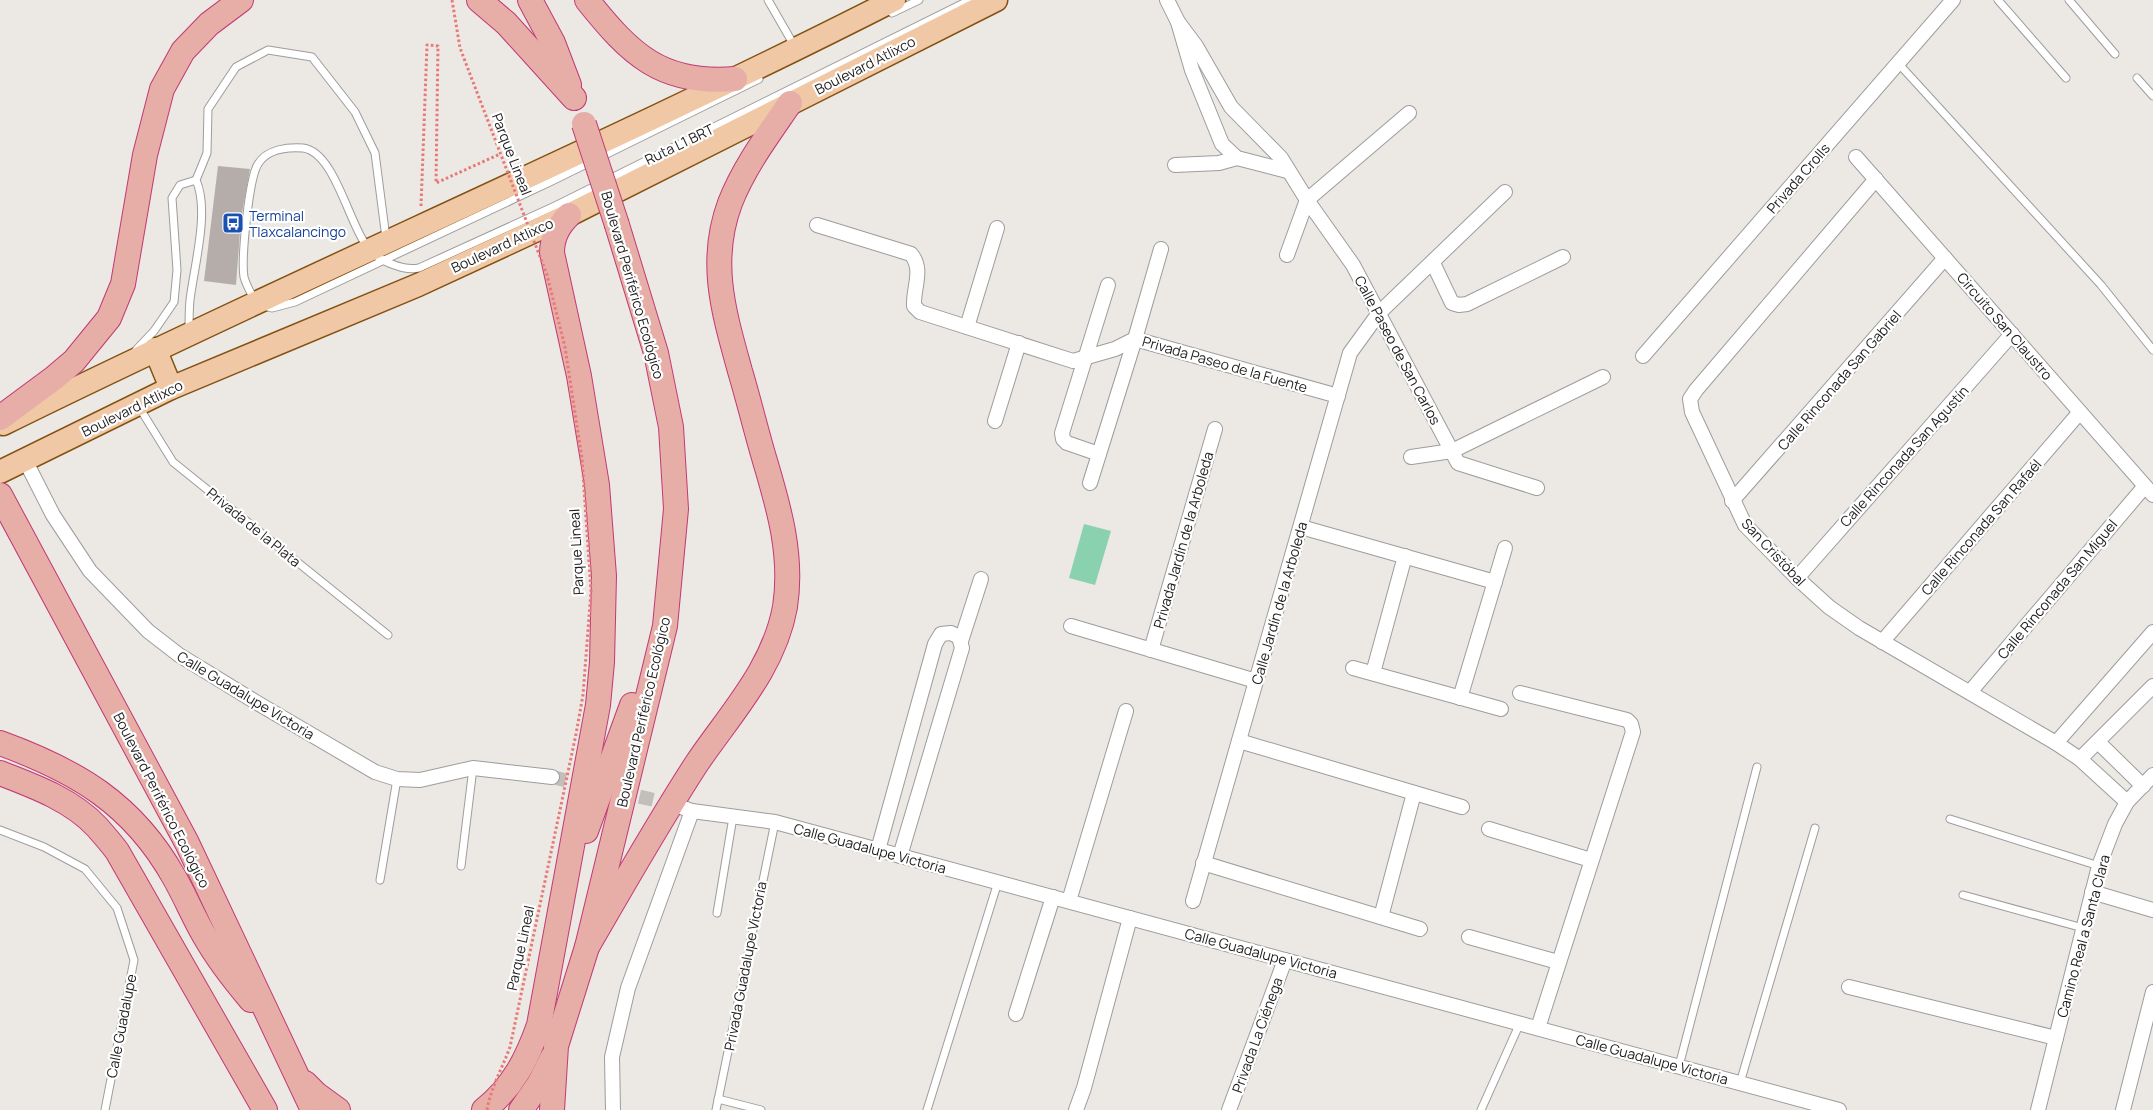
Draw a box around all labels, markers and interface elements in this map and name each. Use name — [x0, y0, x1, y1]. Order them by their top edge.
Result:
street label: Boulevard Atlixco — [811, 31, 919, 99]
street label: Parque Lineal — [488, 110, 536, 198]
street label: Ruta L1 BRT — [641, 119, 717, 169]
street label: Privada Crolls — [1762, 139, 1834, 217]
street label: Boulevard Periférico Ecológico — [597, 189, 669, 381]
place label: Terminal Tlaxcalancingo — [249, 206, 346, 241]
bus stop icon: Terminal Tlaxcalancingo — [221, 211, 245, 235]
street label: Boulevard Atlixco — [448, 213, 556, 277]
street label: Circuito San Claustro — [1953, 268, 2057, 384]
street label: Calle Paseo de San Carlos — [1351, 272, 1445, 428]
street label: Calle Rinconada San Gabriel — [1773, 306, 1905, 454]
street label: Privada Paseo de la Fuente — [1140, 331, 1310, 397]
street label: Boulevard Atlixco — [78, 375, 186, 441]
street label: Calle Rinconada San Agustín — [1835, 381, 1973, 531]
street label: Privada Jardín de la Arboleda — [1149, 449, 1217, 631]
street label: Calle Rinconada San Rafaél — [1917, 455, 2045, 599]
street label: Privada de la Plata — [203, 483, 305, 571]
street label: Parque Lineal — [564, 508, 588, 596]
street label: San Cristóbal — [1738, 514, 1810, 590]
street label: Calle Rinconada San Miguel — [1993, 515, 2121, 663]
street label: Calle Jardín de la Arboleda — [1247, 519, 1311, 687]
street label: Boulevard Periférico Ecológico — [612, 615, 674, 809]
street label: Calle Guadalupe Victoria — [174, 646, 318, 744]
street label: Boulevard Periférico Ecológico — [109, 709, 215, 891]
street label: Calle Guadalupe Victoria — [792, 818, 948, 878]
street label: Camino Real a Santa Clara — [2052, 852, 2114, 1020]
street label: Privada Guadalupe Victoria — [719, 880, 771, 1052]
street label: Parque Lineal — [502, 904, 538, 992]
street label: Calle Guadalupe Victoria — [1183, 923, 1339, 983]
street label: Calle Guadalupe — [102, 972, 140, 1080]
street label: Privada La Ciénega — [1227, 975, 1287, 1095]
street label: Calle Guadalupe Victoria — [1574, 1029, 1730, 1089]

